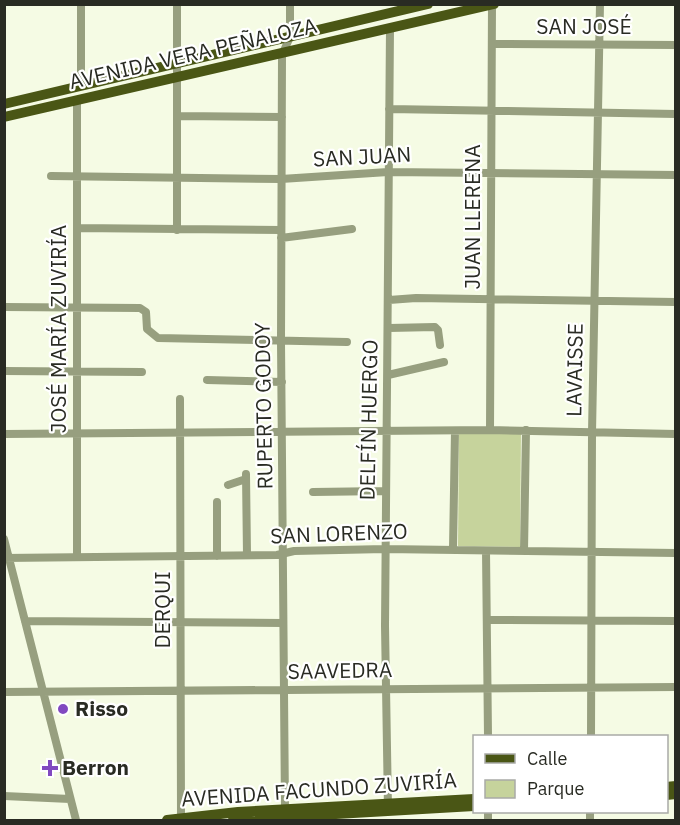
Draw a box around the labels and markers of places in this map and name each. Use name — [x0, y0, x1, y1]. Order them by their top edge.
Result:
place label: Risso — [75, 694, 128, 722]
marker: Risso — [56, 702, 70, 716]
place label: Berron — [62, 753, 129, 781]
marker: Berron — [43, 761, 57, 775]

